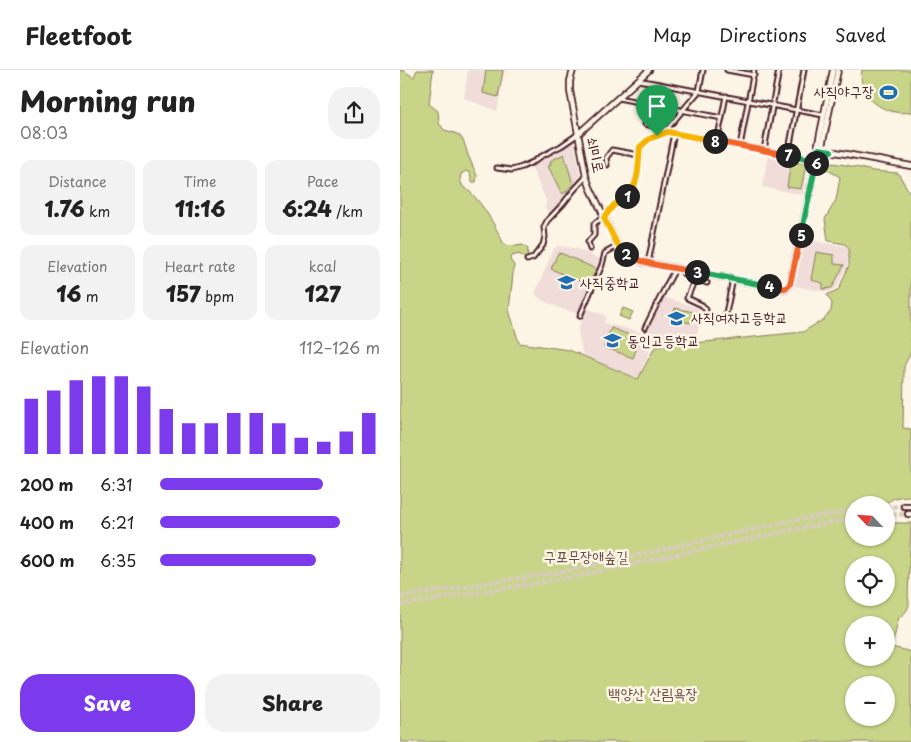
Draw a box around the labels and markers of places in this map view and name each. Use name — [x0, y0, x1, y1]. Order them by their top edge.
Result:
place label: 사직야구장 — [814, 79, 874, 102]
sports icon: 사직야구장 — [878, 82, 898, 102]
pin — [636, 85, 678, 136]
pin: 8 — [702, 128, 728, 154]
pin: 7 — [776, 142, 800, 168]
pin: 6 — [804, 150, 828, 176]
pin: 1 — [614, 184, 640, 208]
pin: 5 — [788, 222, 814, 248]
pin: 2 — [614, 242, 638, 266]
pin: 3 — [684, 260, 710, 284]
place label: 사직중학교 — [580, 270, 640, 293]
school or university icon: 사직중학교 — [556, 273, 576, 293]
pin: 4 — [756, 274, 782, 298]
place label: 사직여자고등학교 — [691, 305, 788, 328]
school or university icon: 사직여자고등학교 — [667, 308, 687, 328]
place label: 동인고등학교 — [627, 328, 699, 351]
school or university icon: 동인고등학교 — [603, 331, 623, 351]

